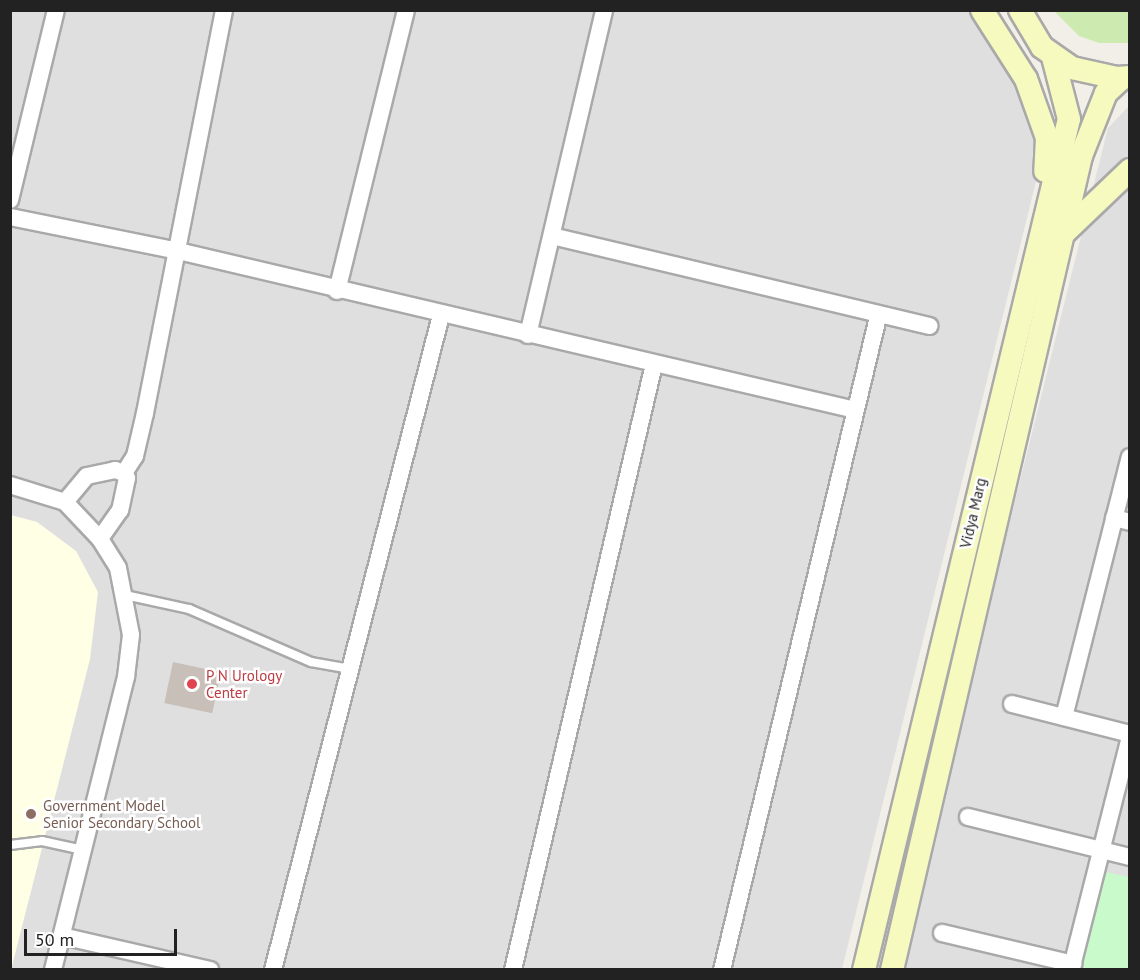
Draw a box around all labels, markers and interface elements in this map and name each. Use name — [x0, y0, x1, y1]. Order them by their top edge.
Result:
street label: Vidya Marg — [956, 476, 990, 550]
place label: P N Urology Center — [206, 666, 283, 701]
marker: P N Urology Center — [183, 675, 201, 693]
place label: Government Model Senior Secondary School — [43, 796, 201, 831]
marker: Government Model Senior Secondary School — [24, 807, 38, 821]
scale bar — [27, 917, 180, 955]
text: 50 m — [35, 928, 74, 951]

